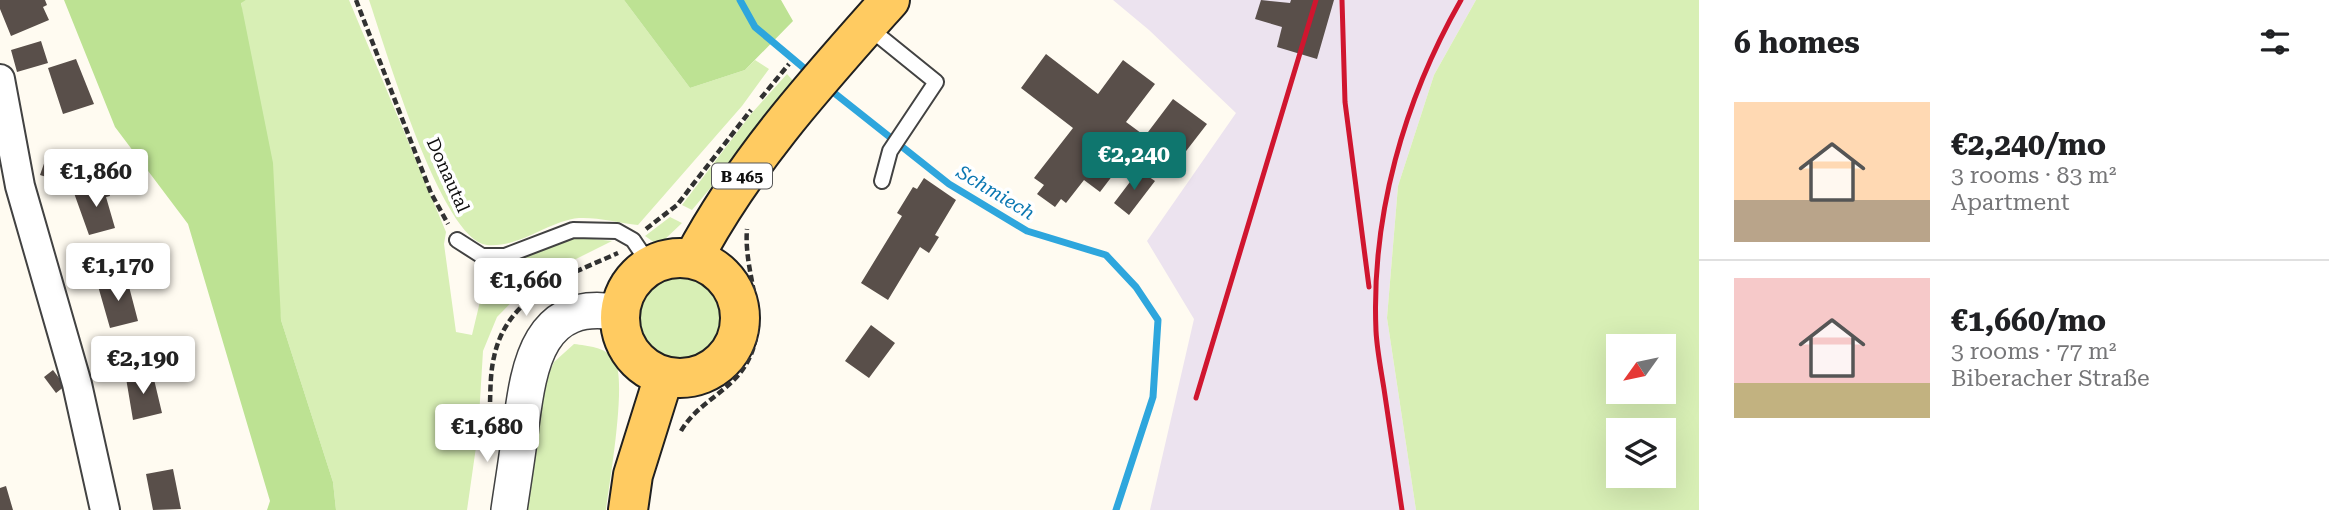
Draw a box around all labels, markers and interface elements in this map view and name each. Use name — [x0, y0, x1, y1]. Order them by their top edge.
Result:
icon: filters — [2256, 23, 2294, 61]
text: 6 homes — [1734, 25, 1860, 60]
text: €2,240/mo — [1951, 127, 2106, 162]
icon: home — [1790, 130, 1874, 214]
pin: €2,240 — [1077, 132, 1191, 192]
street label: Donautal — [423, 134, 474, 216]
text: €2,240 — [1098, 141, 1170, 168]
pin: €1,860 — [39, 150, 153, 209]
text: €1,860 — [60, 158, 132, 185]
water label: Schmiech — [952, 160, 1039, 225]
text: 3 rooms · 83 m² — [1951, 162, 2117, 189]
road number: B 465 — [712, 164, 772, 188]
text: Apartment — [1951, 189, 2070, 216]
pin: €1,170 — [61, 244, 175, 303]
text: €1,170 — [82, 252, 154, 279]
pin: €1,660 — [469, 258, 583, 318]
text: €1,660 — [490, 267, 562, 294]
text: €1,660/mo — [1951, 303, 2106, 338]
icon: home — [1790, 306, 1874, 390]
north arrow — [1606, 334, 1676, 404]
map controls — [1606, 334, 1676, 488]
pin: €2,190 — [86, 336, 200, 396]
text: 3 rooms · 77 m² — [1951, 338, 2117, 365]
text: €2,190 — [107, 345, 179, 372]
text: Biberacher Straße — [1951, 365, 2150, 392]
pin: €1,680 — [430, 405, 544, 464]
text: €1,680 — [451, 413, 523, 440]
button: layers — [1606, 418, 1676, 488]

